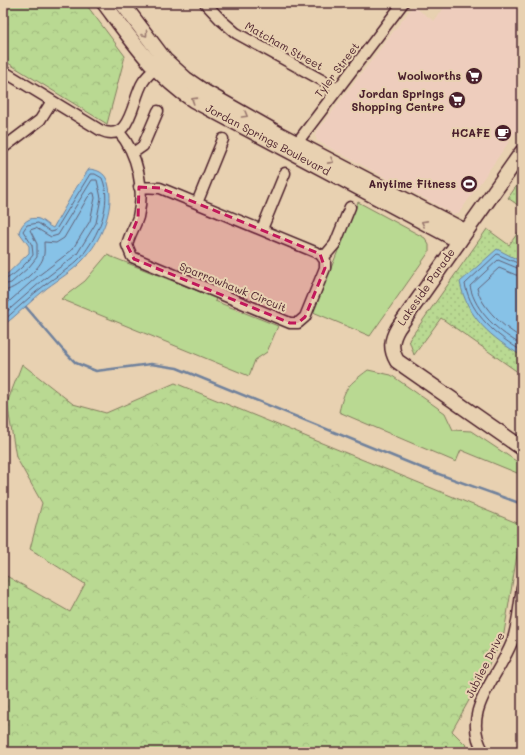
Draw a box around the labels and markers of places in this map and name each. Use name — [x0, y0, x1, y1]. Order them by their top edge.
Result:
supermarket icon: Woolworths — [464, 66, 484, 86]
place label: Woolworths — [398, 68, 461, 83]
place label: Jordan Springs Shopping Centre — [351, 86, 444, 114]
supermarket icon: Jordan Springs Shopping Centre — [447, 90, 467, 110]
cafe icon: HCAFE — [493, 123, 513, 143]
place label: HCAFE — [451, 125, 490, 140]
sports icon: Anytime Fitness — [459, 174, 479, 194]
place label: Anytime Fitness — [369, 176, 456, 191]

